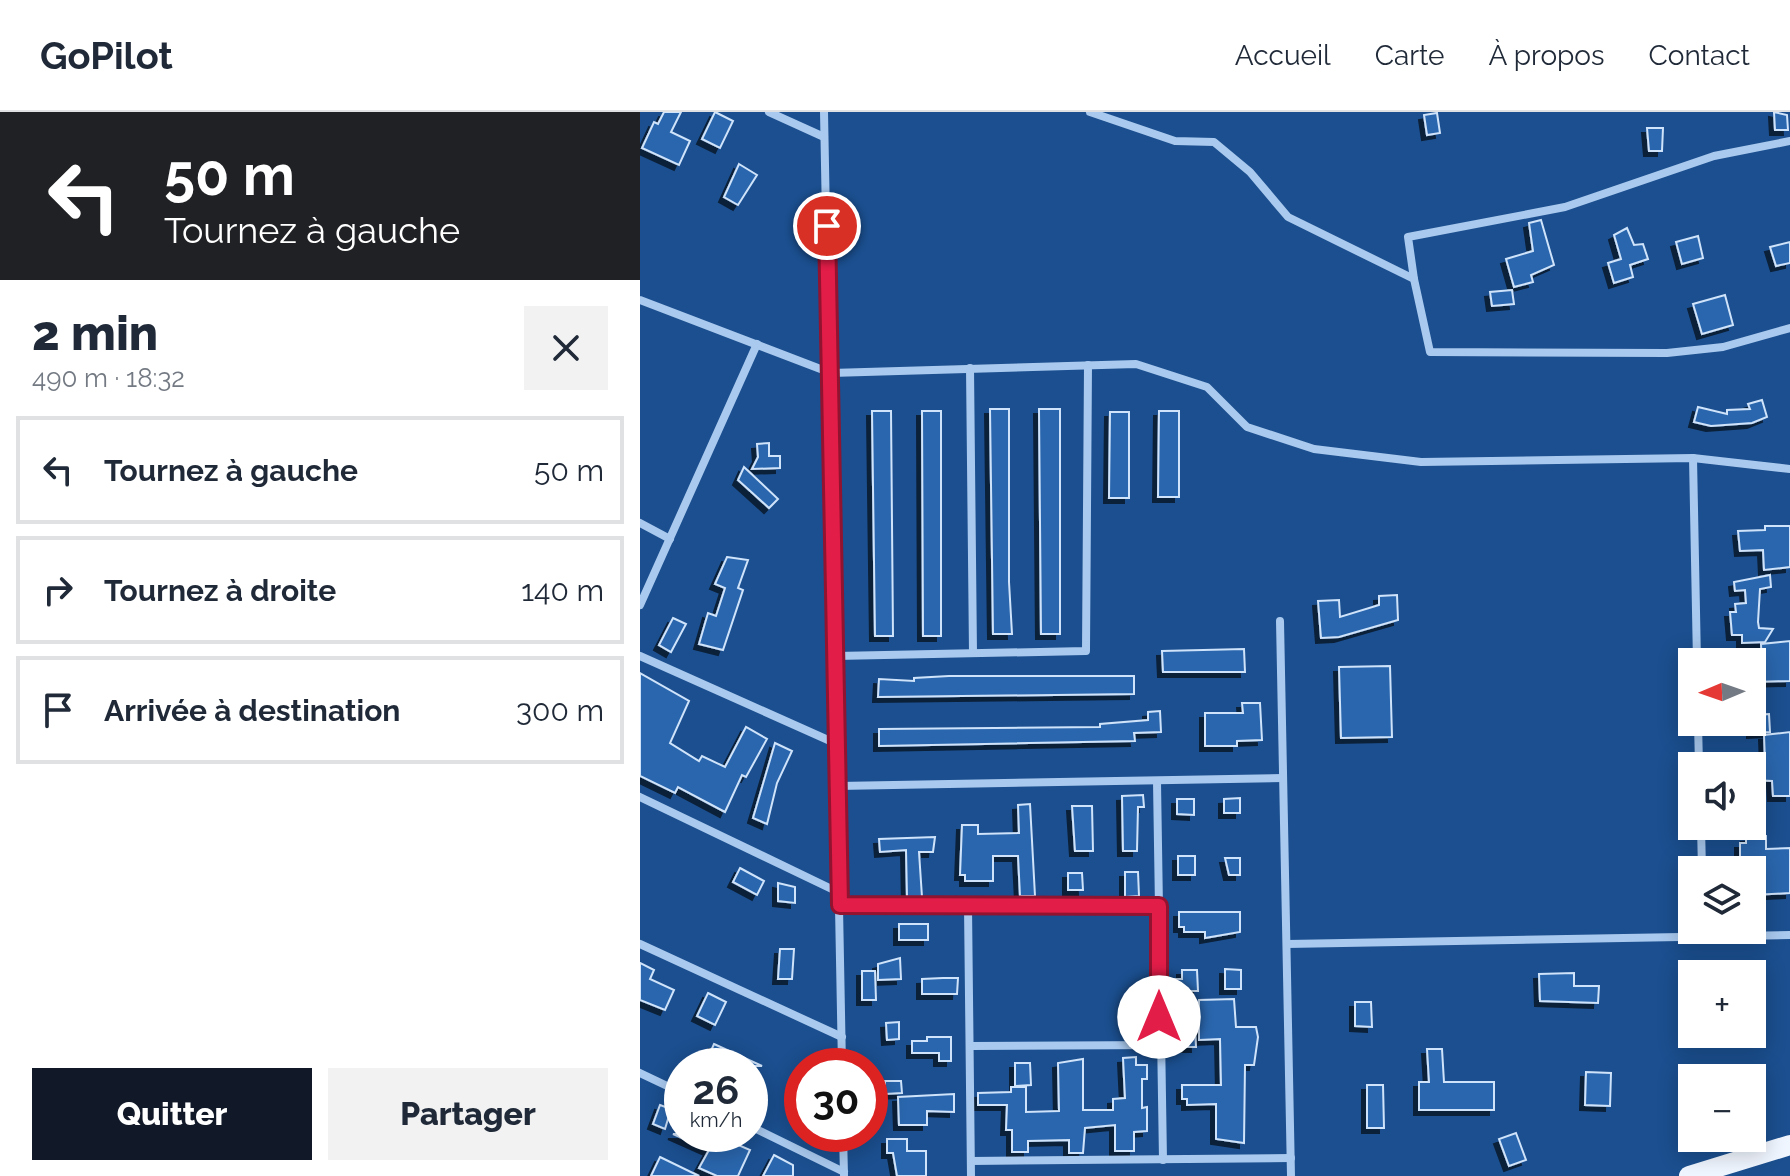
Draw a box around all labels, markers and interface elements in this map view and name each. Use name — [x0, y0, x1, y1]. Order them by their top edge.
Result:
text: GoPilot — [40, 33, 173, 78]
text: Accueil — [1235, 39, 1331, 72]
text: Carte — [1375, 39, 1445, 72]
text: À propos — [1489, 39, 1605, 72]
text: Contact — [1649, 39, 1750, 72]
text: 50 m — [164, 142, 295, 208]
icon: left — [32, 144, 136, 248]
pin — [793, 192, 861, 260]
icon: arrive — [805, 204, 849, 248]
text: Tournez à gauche — [164, 209, 460, 251]
text: 2 min — [32, 305, 158, 361]
button: close — [524, 306, 608, 390]
text: 490 m · 18:32 — [32, 363, 185, 393]
icon: left — [36, 448, 80, 492]
text: Tournez à gauche — [104, 453, 358, 488]
text: 50 m — [534, 453, 604, 488]
icon: right — [36, 568, 80, 612]
text: Tournez à droite — [104, 573, 336, 608]
text: 140 m — [521, 573, 604, 608]
north arrow — [1678, 648, 1766, 736]
map controls — [1678, 648, 1766, 1152]
icon: arrive — [36, 688, 80, 732]
text: Arrivée à destination — [104, 693, 400, 728]
text: 300 m — [516, 693, 604, 728]
button: sound — [1678, 752, 1766, 840]
button: layers — [1678, 856, 1766, 944]
button: + — [1678, 960, 1766, 1048]
position arrow — [1117, 975, 1201, 1059]
speed limit sign: 30 — [784, 1048, 888, 1152]
button: − — [1678, 1064, 1766, 1152]
text: 26 — [693, 1066, 739, 1113]
button: Quitter — [32, 1068, 312, 1160]
button: Partager — [328, 1068, 608, 1160]
text: km/h — [690, 1108, 742, 1132]

